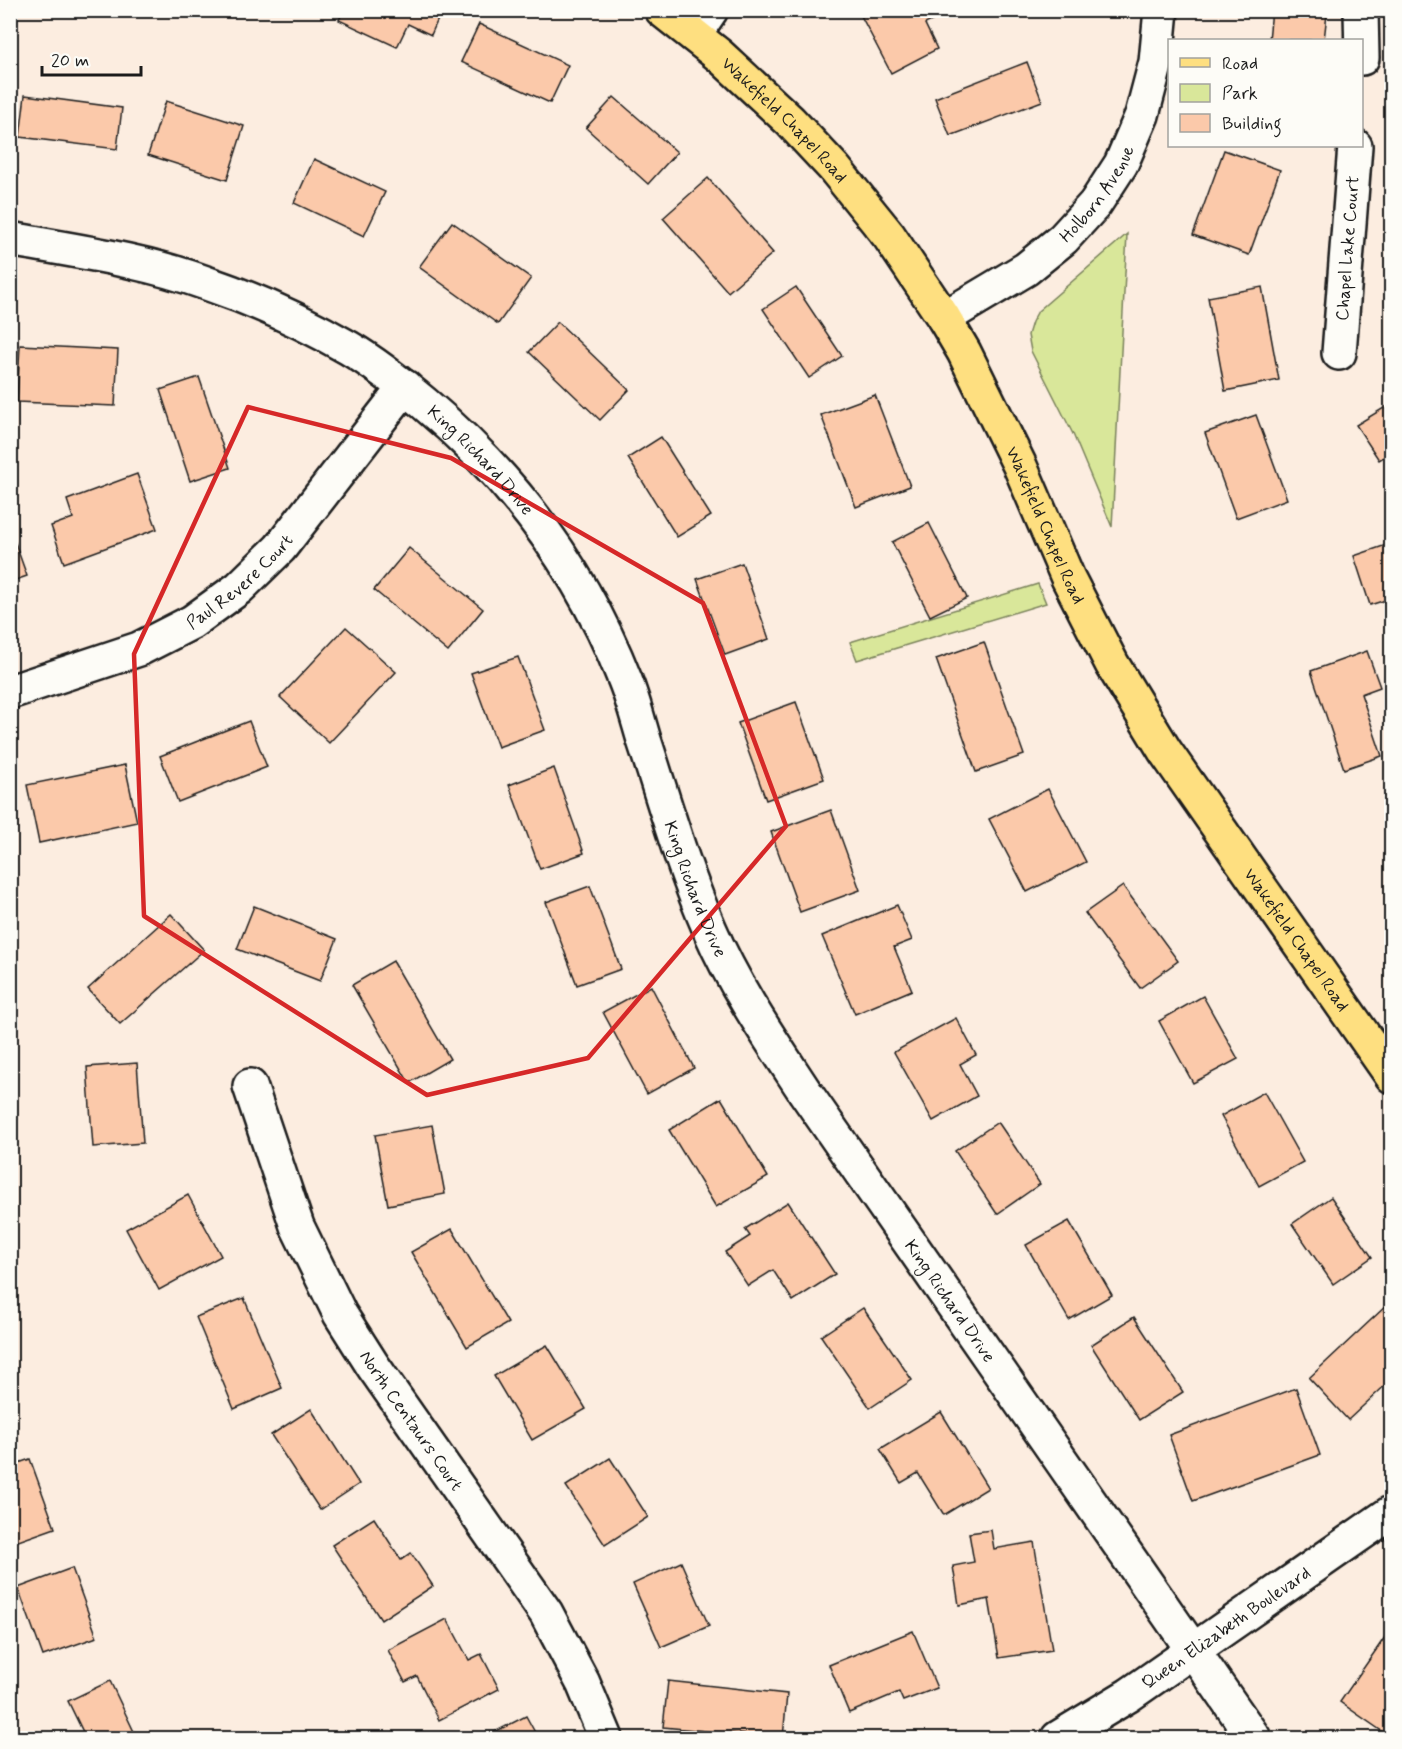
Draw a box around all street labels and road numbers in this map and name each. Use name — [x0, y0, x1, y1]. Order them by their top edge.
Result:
street label: Wakefield Chapel Road — [716, 52, 853, 188]
street label: Holborn Avenue — [1054, 142, 1141, 248]
street label: Chapel Lake Court — [1331, 175, 1366, 322]
street label: King Richard Drive — [422, 400, 539, 521]
street label: Wakefield Chapel Road — [999, 443, 1090, 608]
street label: Paul Revere Court — [182, 530, 299, 635]
street label: King Richard Drive — [658, 818, 732, 962]
street label: Wakefield Chapel Road — [1238, 864, 1354, 1017]
street label: King Richard Drive — [898, 1235, 1000, 1368]
street label: North Centaurs Court — [353, 1346, 468, 1496]
street label: Queen Elizabeth Boulevard — [1137, 1561, 1316, 1696]

